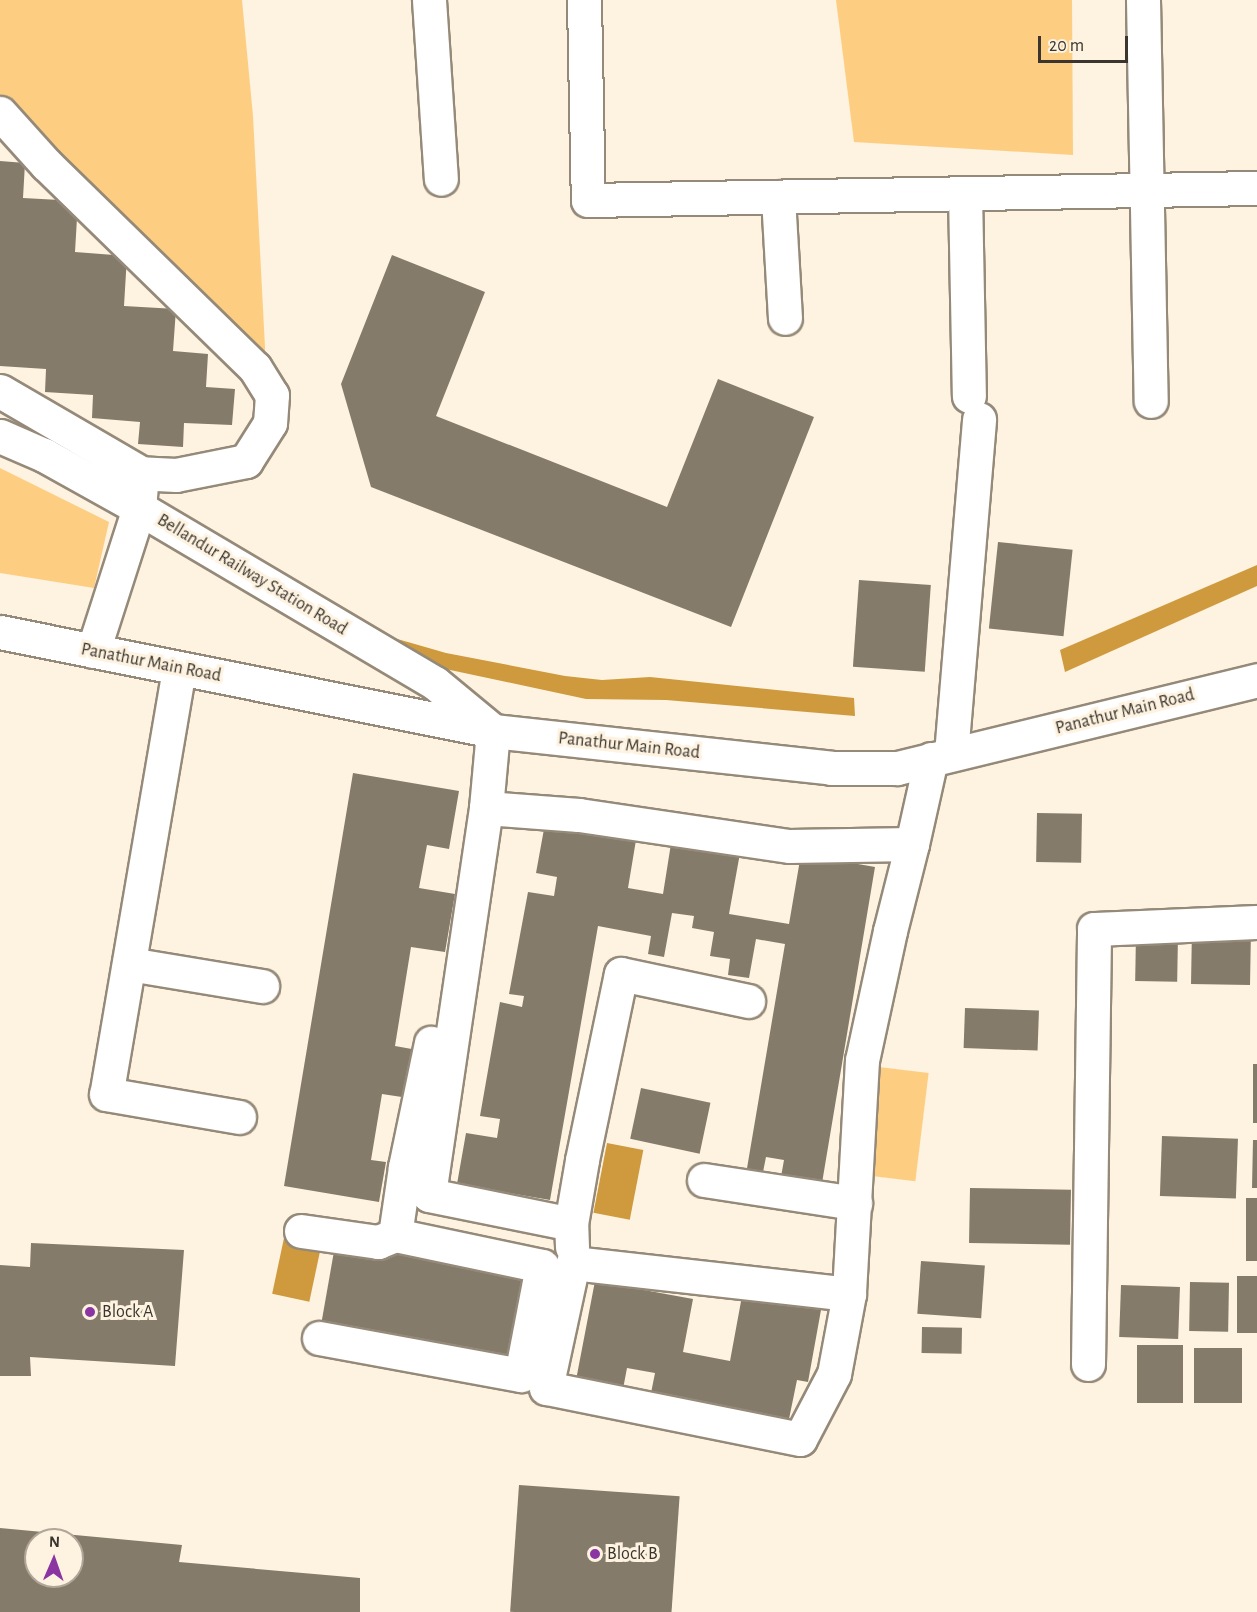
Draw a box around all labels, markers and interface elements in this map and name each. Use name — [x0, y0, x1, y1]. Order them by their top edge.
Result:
scale bar — [1041, 24, 1131, 62]
text: 20 m — [1049, 37, 1084, 55]
street label: Bellandur Railway Station Road — [153, 510, 351, 640]
street label: Panathur Main Road — [79, 639, 223, 687]
street label: Panathur Main Road — [1053, 684, 1197, 740]
street label: Panathur Main Road — [557, 728, 701, 764]
place label: Block A — [102, 1301, 153, 1323]
marker: Block A — [83, 1305, 97, 1319]
north arrow — [24, 1528, 84, 1588]
text: N — [49, 1534, 60, 1550]
place label: Block B — [607, 1543, 658, 1565]
marker: Block B — [588, 1547, 602, 1561]

